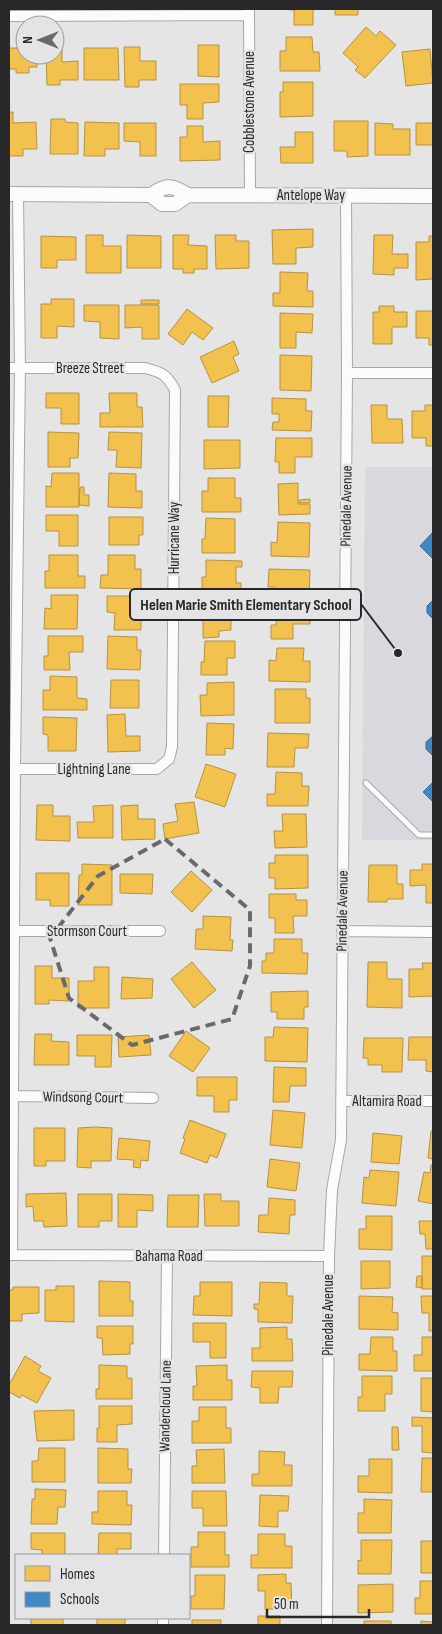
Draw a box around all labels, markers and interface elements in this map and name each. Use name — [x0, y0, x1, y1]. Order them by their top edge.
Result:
north arrow — [15, 15, 65, 65]
text: N — [19, 36, 36, 44]
street label: Cobblestone Avenue — [240, 51, 259, 153]
street label: Antelope Way — [276, 186, 345, 205]
street label: Breeze Street — [56, 359, 124, 378]
street label: Pinedale Avenue — [336, 465, 357, 547]
street label: Hurricane Way — [165, 502, 184, 574]
callout: Helen Marie Smith Elementary School — [130, 589, 361, 620]
text: Helen Marie Smith Elementary School — [140, 596, 352, 615]
street label: Lightning Lane — [57, 760, 131, 779]
street label: Pinedale Avenue — [332, 870, 353, 952]
street label: Stormson Court — [47, 922, 127, 941]
street label: Windsong Court — [43, 1087, 124, 1108]
street label: Altamira Road — [351, 1092, 422, 1111]
street label: Bahama Road — [135, 1247, 203, 1266]
street label: Pinedale Avenue — [319, 1274, 338, 1356]
street label: Wandercloud Lane — [155, 1360, 176, 1452]
legend — [15, 1554, 190, 1619]
text: Homes — [60, 1565, 95, 1584]
scale bar — [267, 1586, 370, 1618]
text: Schools — [60, 1590, 99, 1609]
text: 50 m — [274, 1595, 299, 1614]

